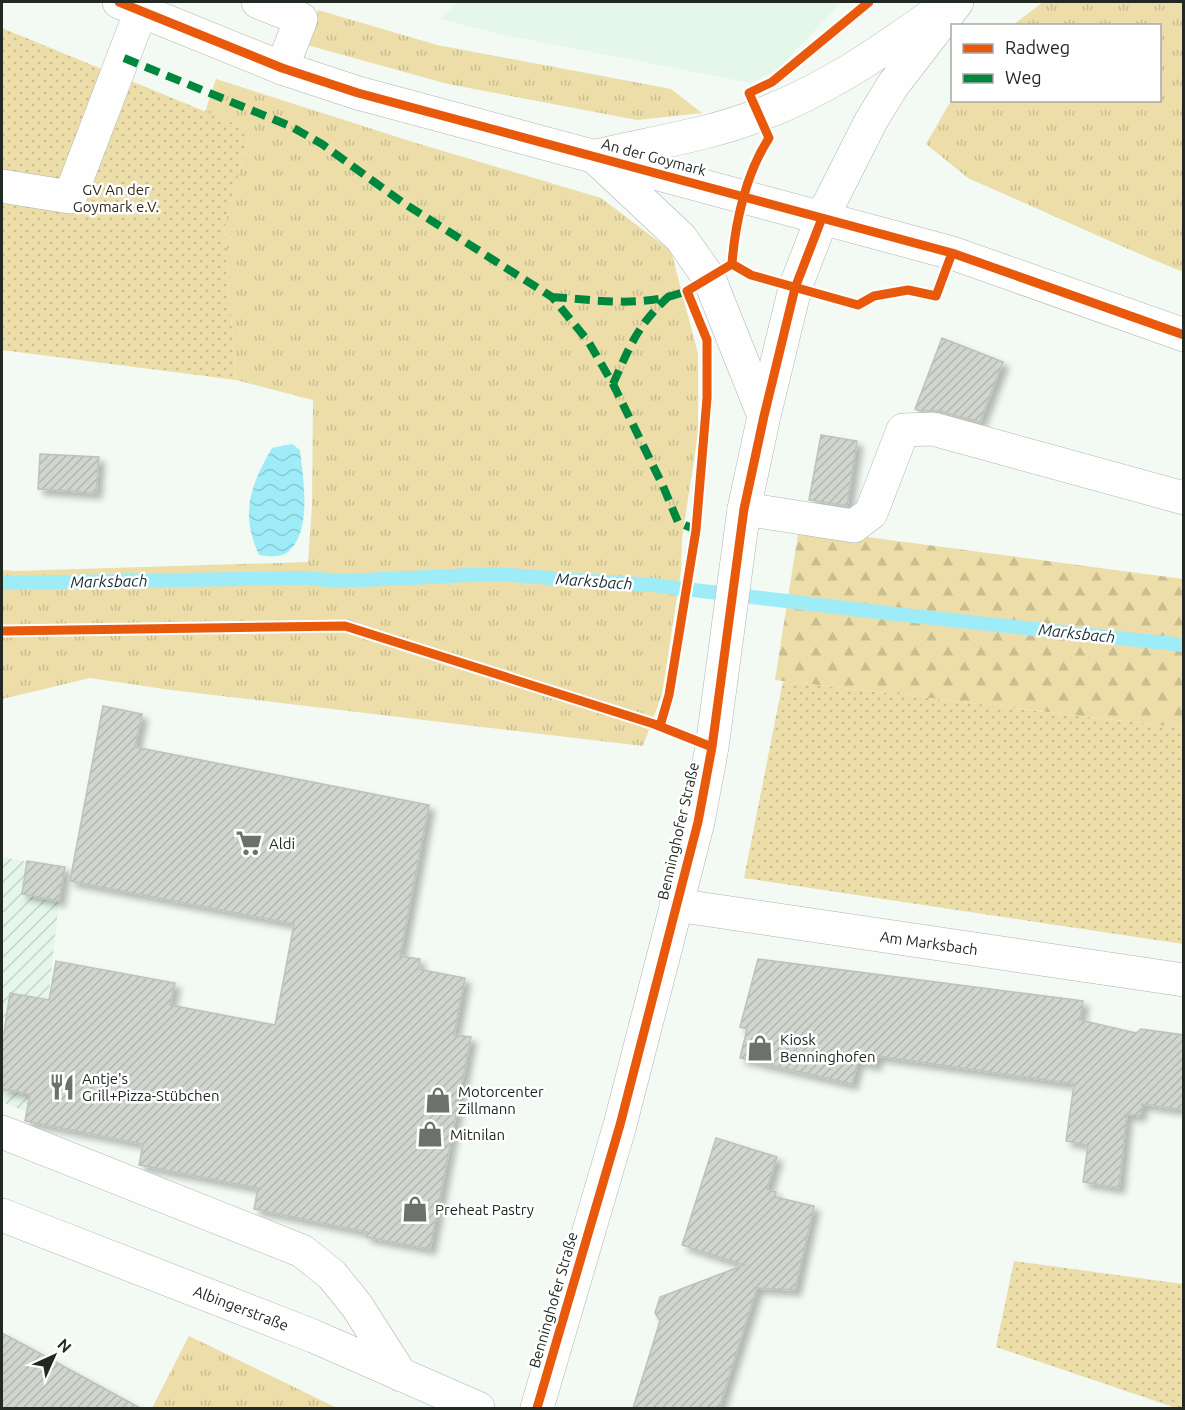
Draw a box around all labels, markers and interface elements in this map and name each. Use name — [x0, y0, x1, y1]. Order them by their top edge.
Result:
legend — [951, 24, 1161, 102]
text: Radweg — [1005, 37, 1070, 57]
text: Weg — [1005, 67, 1042, 87]
street label: An der Goymark — [600, 135, 709, 179]
park label: GV An der Goymark e.V. — [73, 181, 159, 215]
water label: Marksbach — [555, 569, 633, 593]
water label: Marksbach — [70, 571, 148, 591]
water label: Marksbach — [1038, 620, 1116, 646]
street label: Benninghofer Straße — [654, 761, 702, 901]
supermarket icon: Aldi — [234, 828, 264, 858]
place label: Aldi — [269, 835, 295, 852]
street label: Am Marksbach — [879, 928, 979, 958]
place label: Kiosk Benninghofen — [780, 1031, 876, 1065]
shop icon: Kiosk Benninghofen — [745, 1033, 775, 1063]
place label: Antje's Grill+Pizza-Stübchen — [82, 1070, 220, 1104]
restaurant icon: Antje's Grill+Pizza-Stübchen — [47, 1072, 77, 1102]
place label: Motorcenter Zillmann — [458, 1083, 544, 1117]
shop icon: Motorcenter Zillmann — [423, 1085, 453, 1115]
shop icon: Mitnilan — [415, 1119, 445, 1149]
place label: Mitnilan — [450, 1126, 505, 1143]
shop icon: Preheat Pastry — [400, 1194, 430, 1224]
place label: Preheat Pastry — [435, 1201, 534, 1218]
street label: Benninghofer Straße — [525, 1230, 581, 1370]
street label: Albingerstraße — [191, 1282, 291, 1334]
north arrow — [24, 1326, 84, 1386]
text: N — [54, 1335, 75, 1356]

